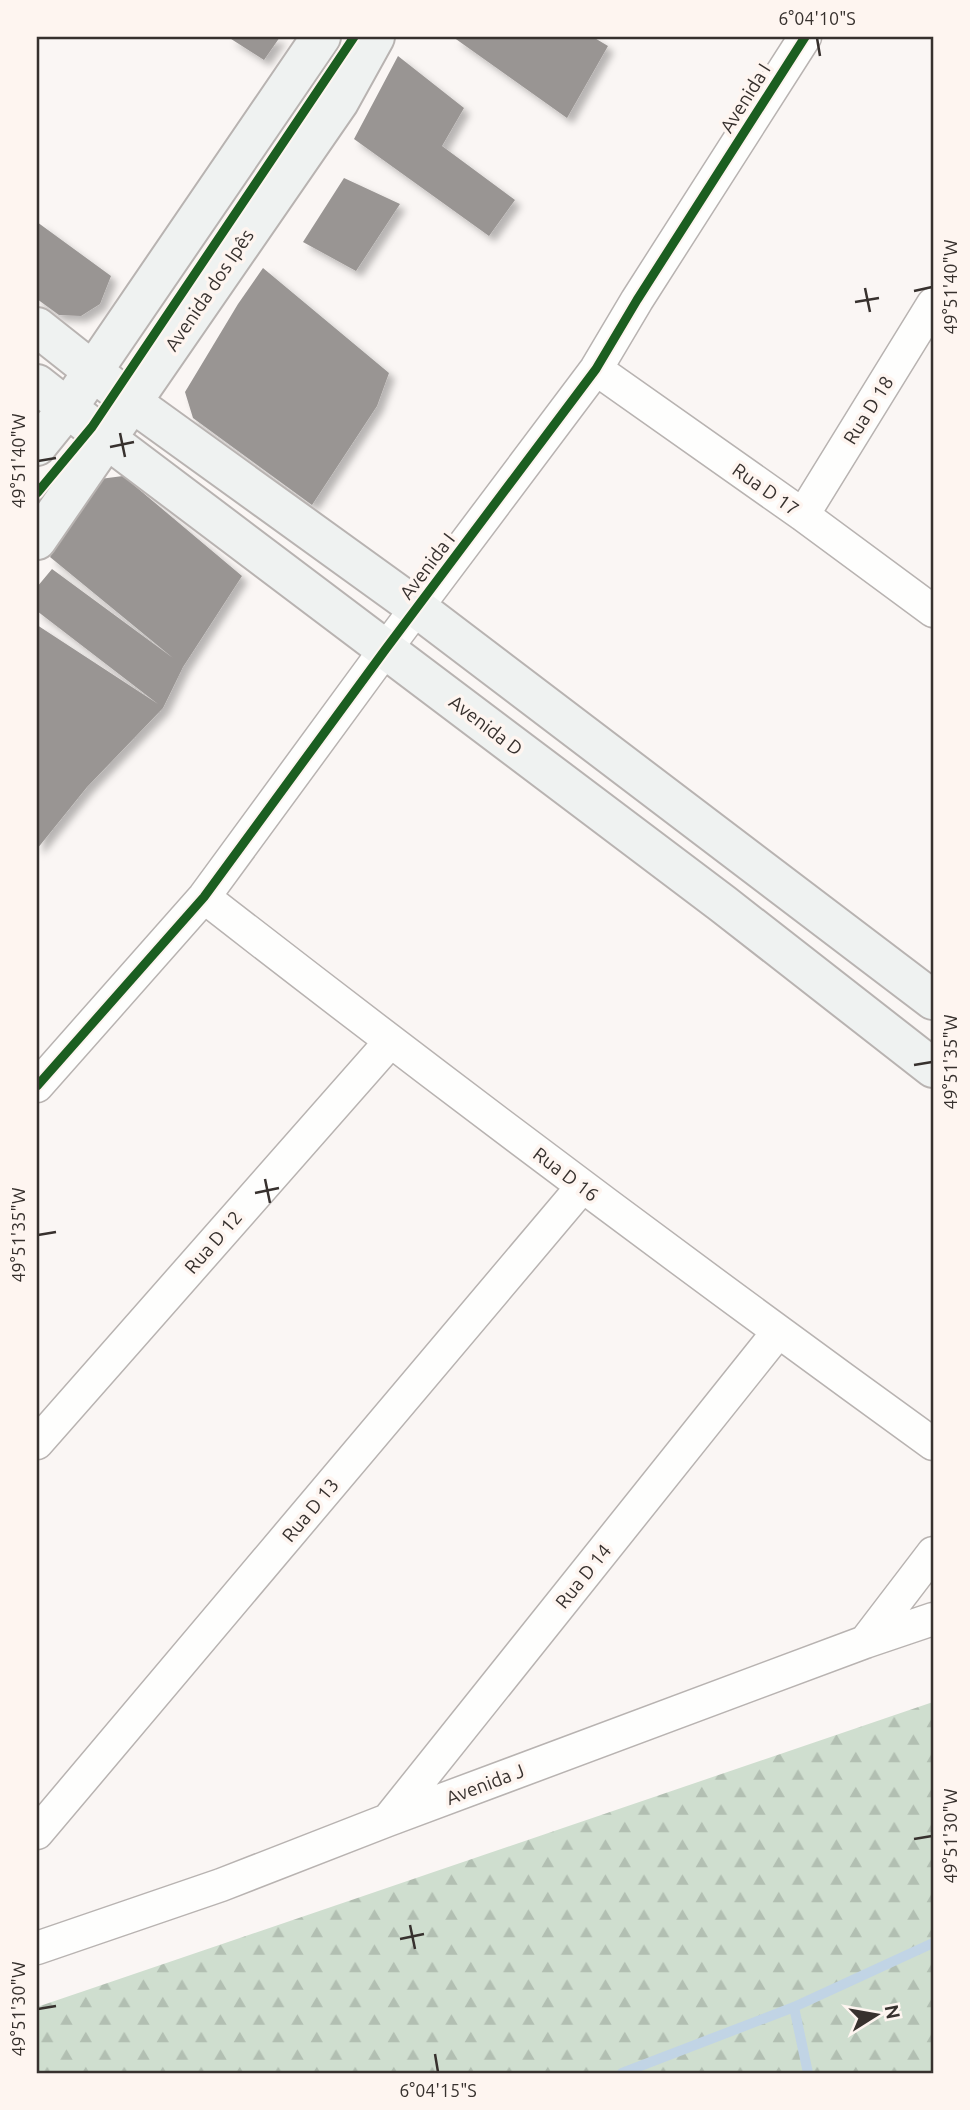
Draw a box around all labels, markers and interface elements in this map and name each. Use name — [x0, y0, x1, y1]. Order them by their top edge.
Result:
text: 6°04'10"S — [778, 8, 856, 28]
street label: Avenida I — [715, 59, 775, 137]
street label: Avenida dos Ipês — [160, 225, 258, 355]
text: 49°51'40"W — [940, 239, 960, 335]
street label: Rua D 18 — [839, 372, 897, 448]
text: 49°51'40"W — [8, 413, 28, 509]
street label: Rua D 17 — [729, 458, 803, 520]
street label: Avenida I — [395, 528, 459, 604]
street label: Avenida D — [445, 690, 527, 760]
text: 49°51'35"W — [940, 1014, 960, 1110]
street label: Rua D 16 — [529, 1142, 603, 1206]
text: 49°51'35"W — [8, 1187, 28, 1283]
street label: Rua D 12 — [180, 1206, 246, 1278]
street label: Rua D 13 — [277, 1474, 343, 1546]
street label: Rua D 14 — [551, 1540, 615, 1612]
street label: Avenida J — [443, 1759, 527, 1809]
text: 49°51'30"W — [940, 1788, 960, 1884]
text: 49°51'30"W — [8, 1961, 28, 2057]
north arrow — [841, 1980, 911, 2050]
text: N — [881, 2003, 905, 2021]
text: 6°04'15"S — [399, 2080, 477, 2100]

